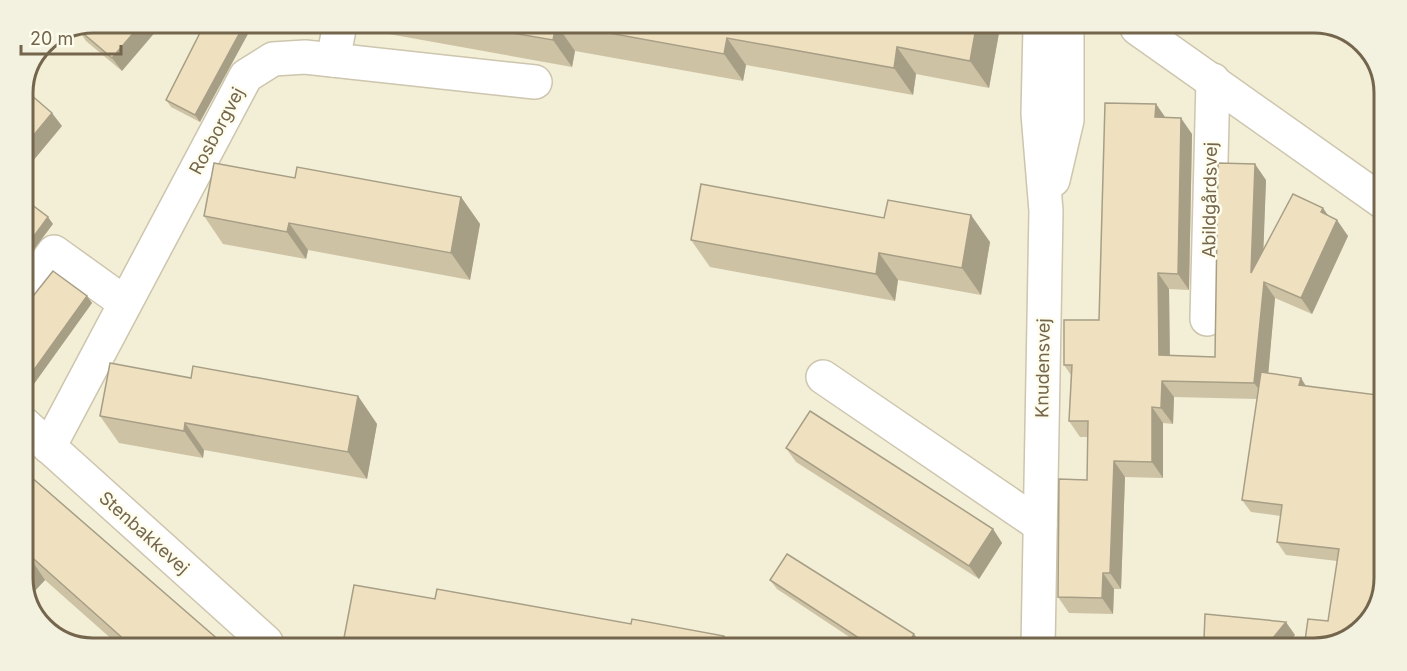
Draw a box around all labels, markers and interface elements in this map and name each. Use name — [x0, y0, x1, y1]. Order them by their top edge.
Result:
scale bar — [21, 18, 122, 56]
text: 20 m — [30, 28, 73, 49]
street label: Rosborgvej — [185, 84, 248, 178]
street label: Abildgårdsvej — [1198, 142, 1221, 258]
street label: Knudensvej — [1031, 318, 1054, 418]
street label: Stenbakkevej — [95, 487, 194, 579]

